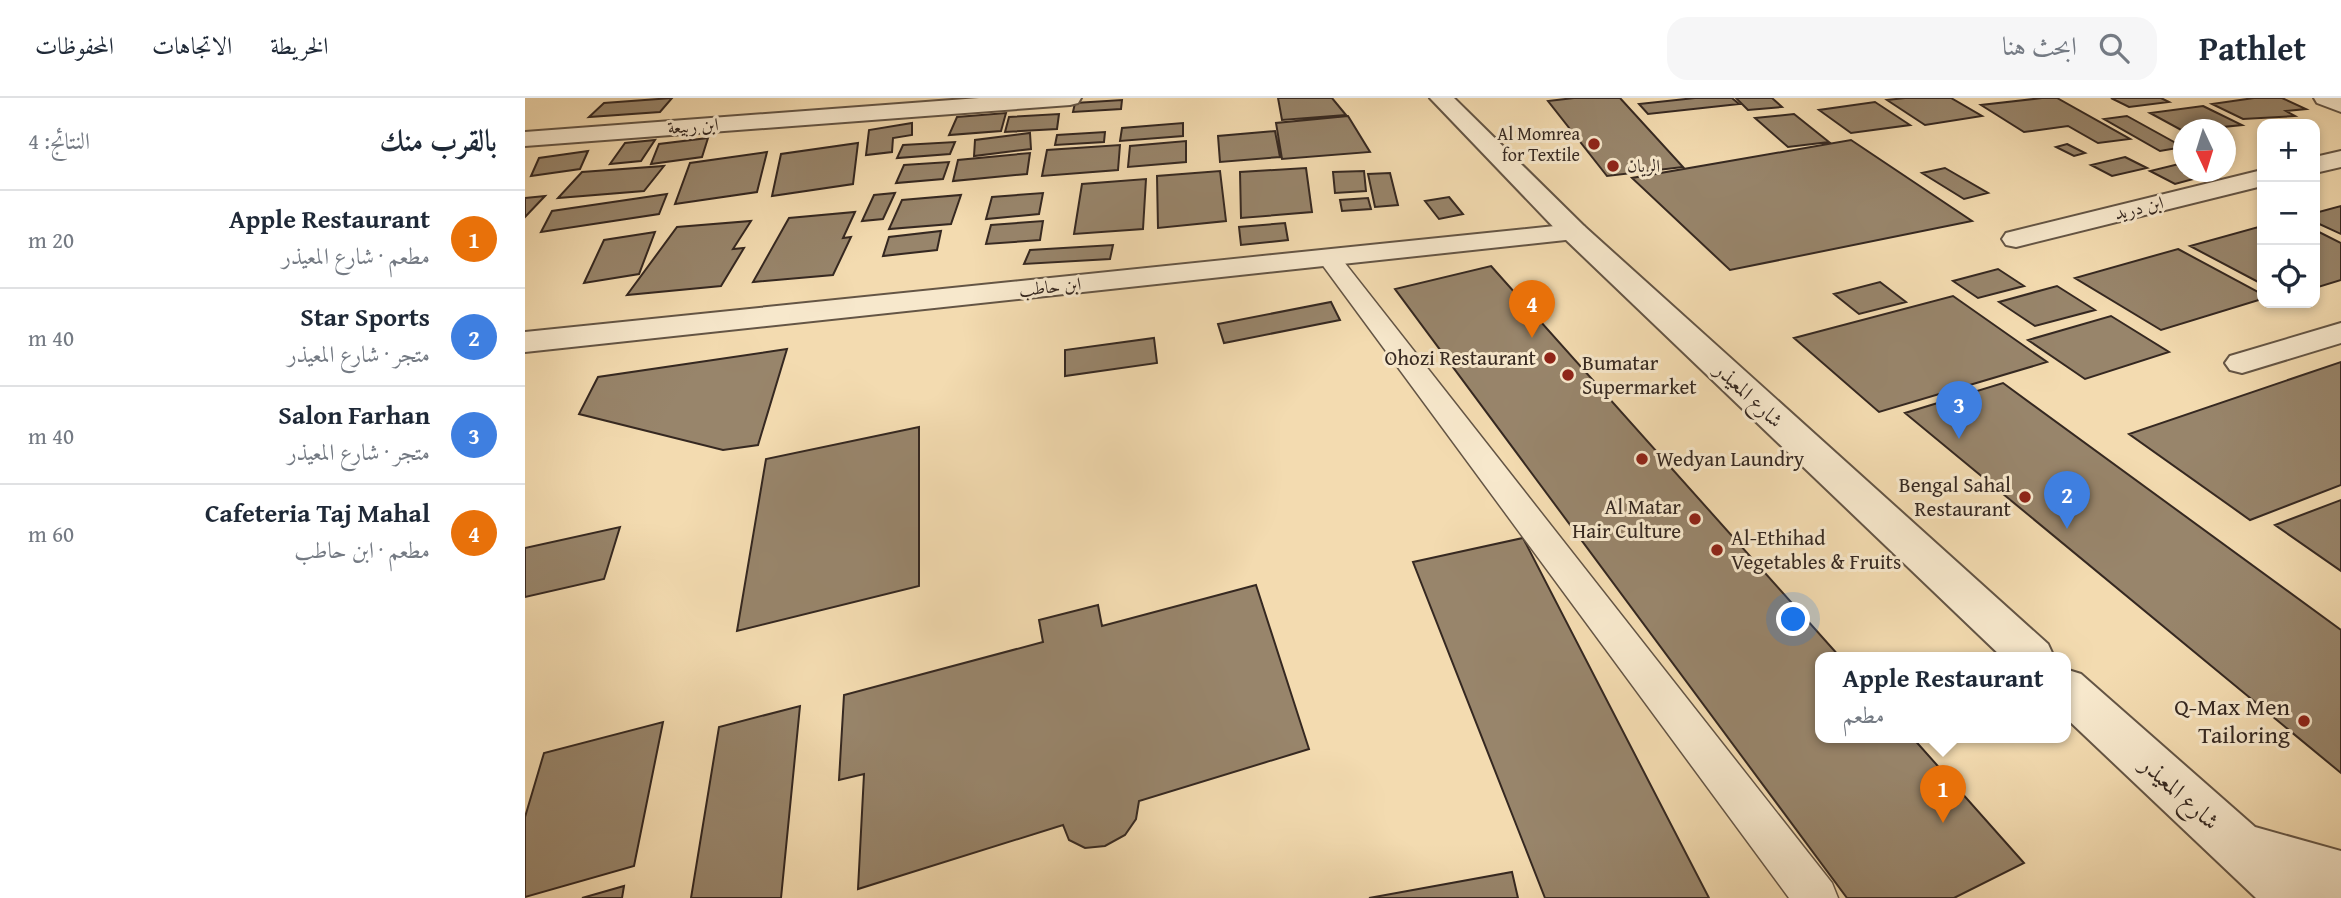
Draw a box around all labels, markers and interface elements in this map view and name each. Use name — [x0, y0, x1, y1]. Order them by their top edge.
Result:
search box — [1667, 17, 2157, 80]
text: Pathlet — [2199, 24, 2306, 72]
text: ابحث هنا — [2002, 26, 2077, 65]
text: المحفوظات — [35, 28, 114, 63]
text: الاتجاهات — [152, 28, 232, 63]
text: الخريطة — [270, 28, 329, 63]
icon: search — [2095, 29, 2133, 67]
street label: ابن ربيعة — [667, 110, 719, 141]
text: بالقرب منك — [380, 118, 497, 162]
north arrow — [2173, 119, 2236, 182]
map controls — [2257, 119, 2320, 308]
button: + — [2257, 119, 2320, 182]
place label: Al Momrea for Textile — [1497, 120, 1580, 168]
text: النتائج: 4 — [28, 124, 90, 157]
marker: Al Momrea for Textile — [1586, 136, 1602, 152]
place label: الريان — [1627, 152, 1660, 179]
marker: الريان — [1605, 158, 1621, 174]
button: − — [2257, 182, 2320, 245]
street label: ابن دريد — [2111, 188, 2166, 227]
text: Apple Restaurant — [229, 199, 430, 238]
text: 20 m — [28, 223, 74, 256]
text: 1 — [468, 223, 480, 256]
text: مطعم · شارع المعيذر — [282, 239, 430, 272]
button: locate — [2257, 245, 2320, 308]
street label: ابن حاطب — [1017, 270, 1083, 303]
pin: 4 — [1509, 280, 1555, 338]
text: Star Sports — [300, 297, 430, 336]
text: 40 m — [28, 321, 74, 354]
text: 2 — [468, 321, 480, 354]
text: متجر · شارع المعيذر — [287, 337, 430, 370]
place label: Ohozi Restaurant — [1384, 342, 1537, 373]
place label: Bumatar Supermarket — [1582, 347, 1697, 402]
marker: Ohozi Restaurant — [1542, 350, 1558, 366]
street label: شارع المعيذر — [1704, 353, 1791, 437]
marker: Bumatar Supermarket — [1560, 367, 1576, 383]
pin: 3 — [1936, 381, 1982, 439]
text: Salon Farhan — [278, 395, 430, 434]
text: 40 m — [28, 419, 74, 452]
text: 3 — [468, 419, 480, 452]
text: متجر · شارع المعيذر — [287, 435, 430, 468]
place label: Wedyan Laundry — [1656, 443, 1805, 474]
marker: Wedyan Laundry — [1634, 451, 1650, 467]
place label: Bengal Sahal Restaurant — [1899, 469, 2012, 524]
pin: 2 — [2044, 471, 2090, 529]
marker: Bengal Sahal Restaurant — [2017, 489, 2033, 505]
place label: Al Matar Hair Culture — [1572, 491, 1681, 546]
text: Cafeteria Taj Mahal — [205, 493, 430, 532]
marker: Al Matar Hair Culture — [1687, 511, 1703, 527]
text: 60 m — [28, 517, 74, 550]
text: 4 — [468, 517, 480, 550]
place label: Al-Ethihad Vegetables & Fruits — [1731, 522, 1901, 577]
text: مطعم · ابن حاطب — [294, 533, 430, 566]
marker: Al-Ethihad Vegetables & Fruits — [1709, 542, 1725, 558]
your location — [1776, 602, 1810, 636]
popup — [1815, 652, 2071, 743]
text: Apple Restaurant — [1842, 658, 2044, 697]
place label: Q-Max Men Tailoring — [2174, 689, 2291, 752]
text: مطعم — [1842, 698, 1884, 731]
marker: Q-Max Men Tailoring — [2296, 713, 2312, 729]
street label: شارع المعيذر — [2129, 746, 2228, 840]
pin: 1 — [1920, 765, 1966, 823]

